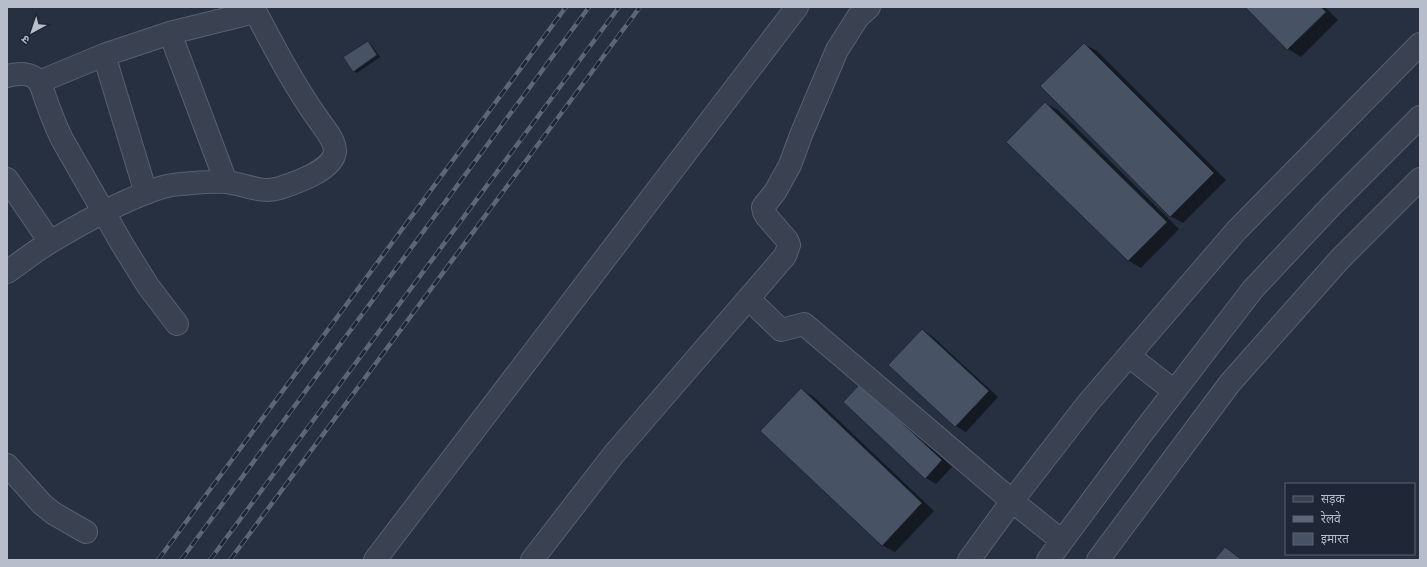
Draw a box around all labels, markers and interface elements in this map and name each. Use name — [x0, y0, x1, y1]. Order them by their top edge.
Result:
north arrow — [12, 12, 52, 52]
text: उ — [18, 32, 33, 48]
legend — [1285, 483, 1415, 555]
text: सड़क — [1321, 490, 1346, 507]
text: रेलवे — [1321, 510, 1341, 527]
text: इमारत — [1321, 530, 1350, 547]

